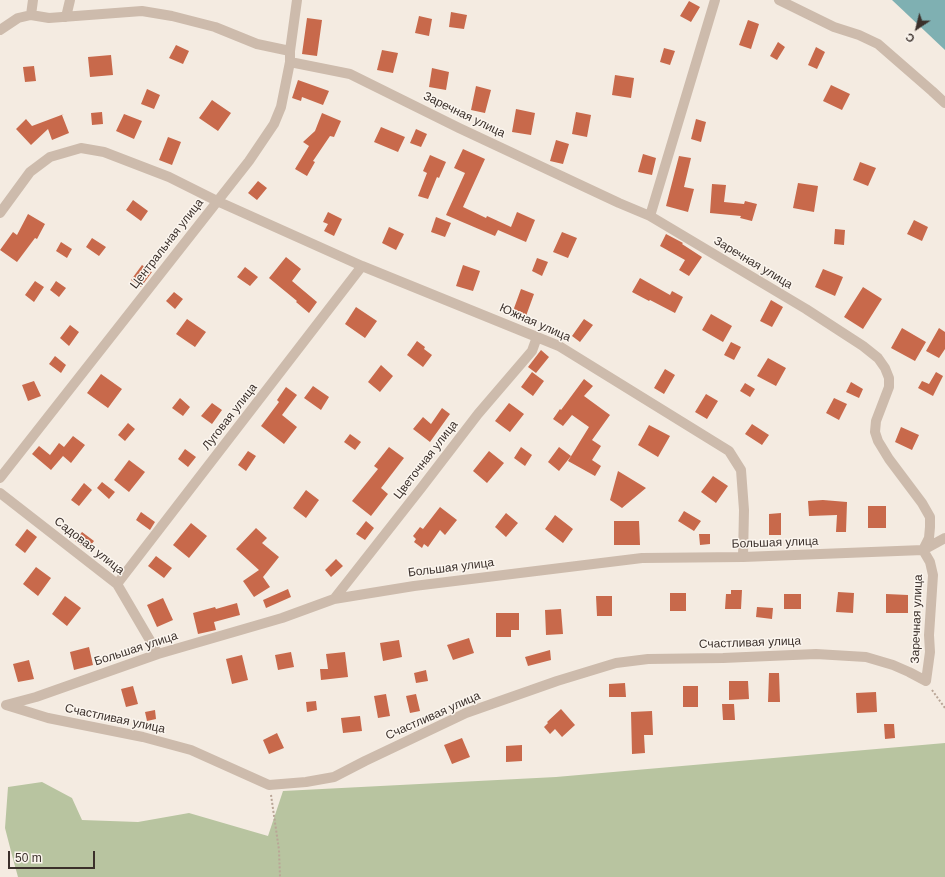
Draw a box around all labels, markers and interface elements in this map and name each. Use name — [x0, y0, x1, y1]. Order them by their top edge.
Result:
north arrow — [897, 8, 937, 48]
text: С — [903, 31, 917, 45]
street label: Заречная улица — [421, 89, 507, 141]
street label: Центральная улица — [127, 196, 207, 292]
street label: Заречная улица — [711, 234, 795, 292]
street label: Южная улица — [497, 301, 573, 345]
street label: Луговая улица — [200, 381, 260, 453]
street label: Цветочная улица — [391, 418, 461, 502]
street label: Садовая улица — [51, 514, 127, 578]
street label: Большая улица — [731, 534, 819, 552]
street label: Большая улица — [407, 556, 495, 580]
street label: Заречная улица — [908, 574, 926, 664]
street label: Большая улица — [93, 629, 179, 669]
street label: Счастливая улица — [699, 634, 801, 652]
street label: Счастливая улица — [383, 689, 483, 743]
street label: Счастливая улица — [64, 701, 166, 737]
scale bar — [10, 843, 97, 869]
text: 50 m — [15, 851, 42, 865]

